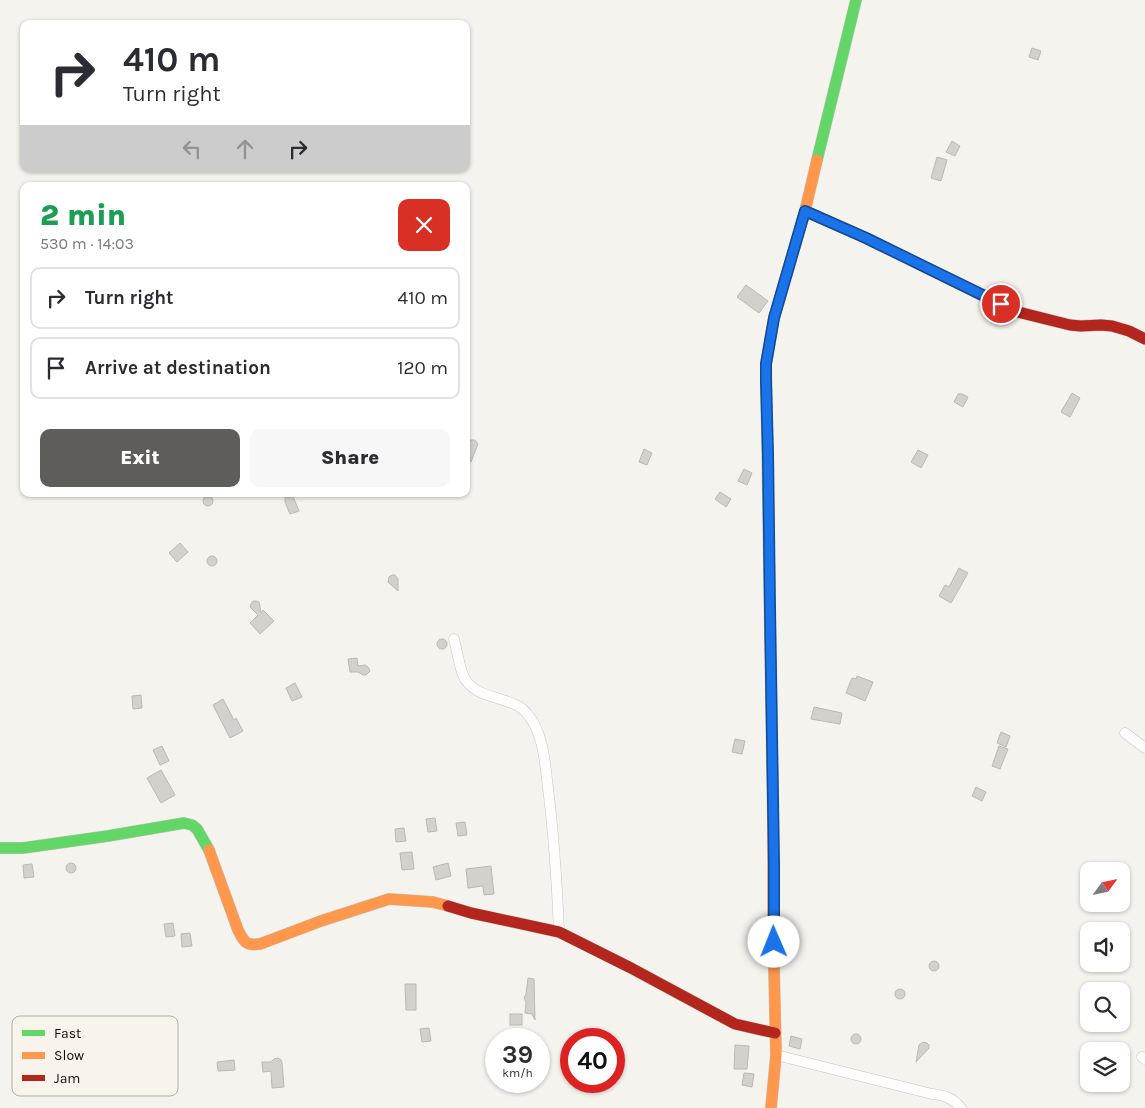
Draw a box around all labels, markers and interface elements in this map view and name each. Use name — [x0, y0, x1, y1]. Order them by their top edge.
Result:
text: 410 m — [123, 39, 221, 80]
icon: right — [40, 40, 105, 105]
text: Turn right — [123, 81, 221, 107]
icon: left — [178, 135, 206, 163]
icon: ahead — [231, 135, 259, 163]
icon: right — [284, 135, 312, 163]
text: 2 min — [40, 197, 126, 233]
button: close — [398, 199, 450, 251]
text: 530 m · 14:03 — [40, 234, 134, 253]
pin — [980, 283, 1022, 325]
icon: right — [42, 284, 70, 312]
text: Turn right — [85, 287, 174, 309]
text: 410 m — [398, 287, 448, 309]
icon: arrive — [987, 290, 1015, 318]
icon: arrive — [42, 354, 70, 382]
text: Arrive at destination — [85, 357, 271, 379]
text: 120 m — [397, 357, 448, 379]
button: Exit — [40, 429, 240, 487]
button: Share — [250, 429, 450, 487]
north arrow — [1080, 862, 1130, 912]
map controls — [1080, 862, 1130, 1092]
position arrow — [747, 915, 799, 967]
button: sound — [1080, 922, 1130, 972]
button: search — [1080, 982, 1130, 1032]
legend — [12, 1016, 178, 1096]
text: Fast — [54, 1025, 81, 1042]
speed limit sign: 40 — [560, 1028, 625, 1093]
text: 39 — [502, 1040, 533, 1069]
button: layers — [1080, 1042, 1130, 1092]
text: Slow — [54, 1047, 84, 1064]
text: km/h — [502, 1066, 533, 1080]
text: Jam — [54, 1070, 80, 1087]

